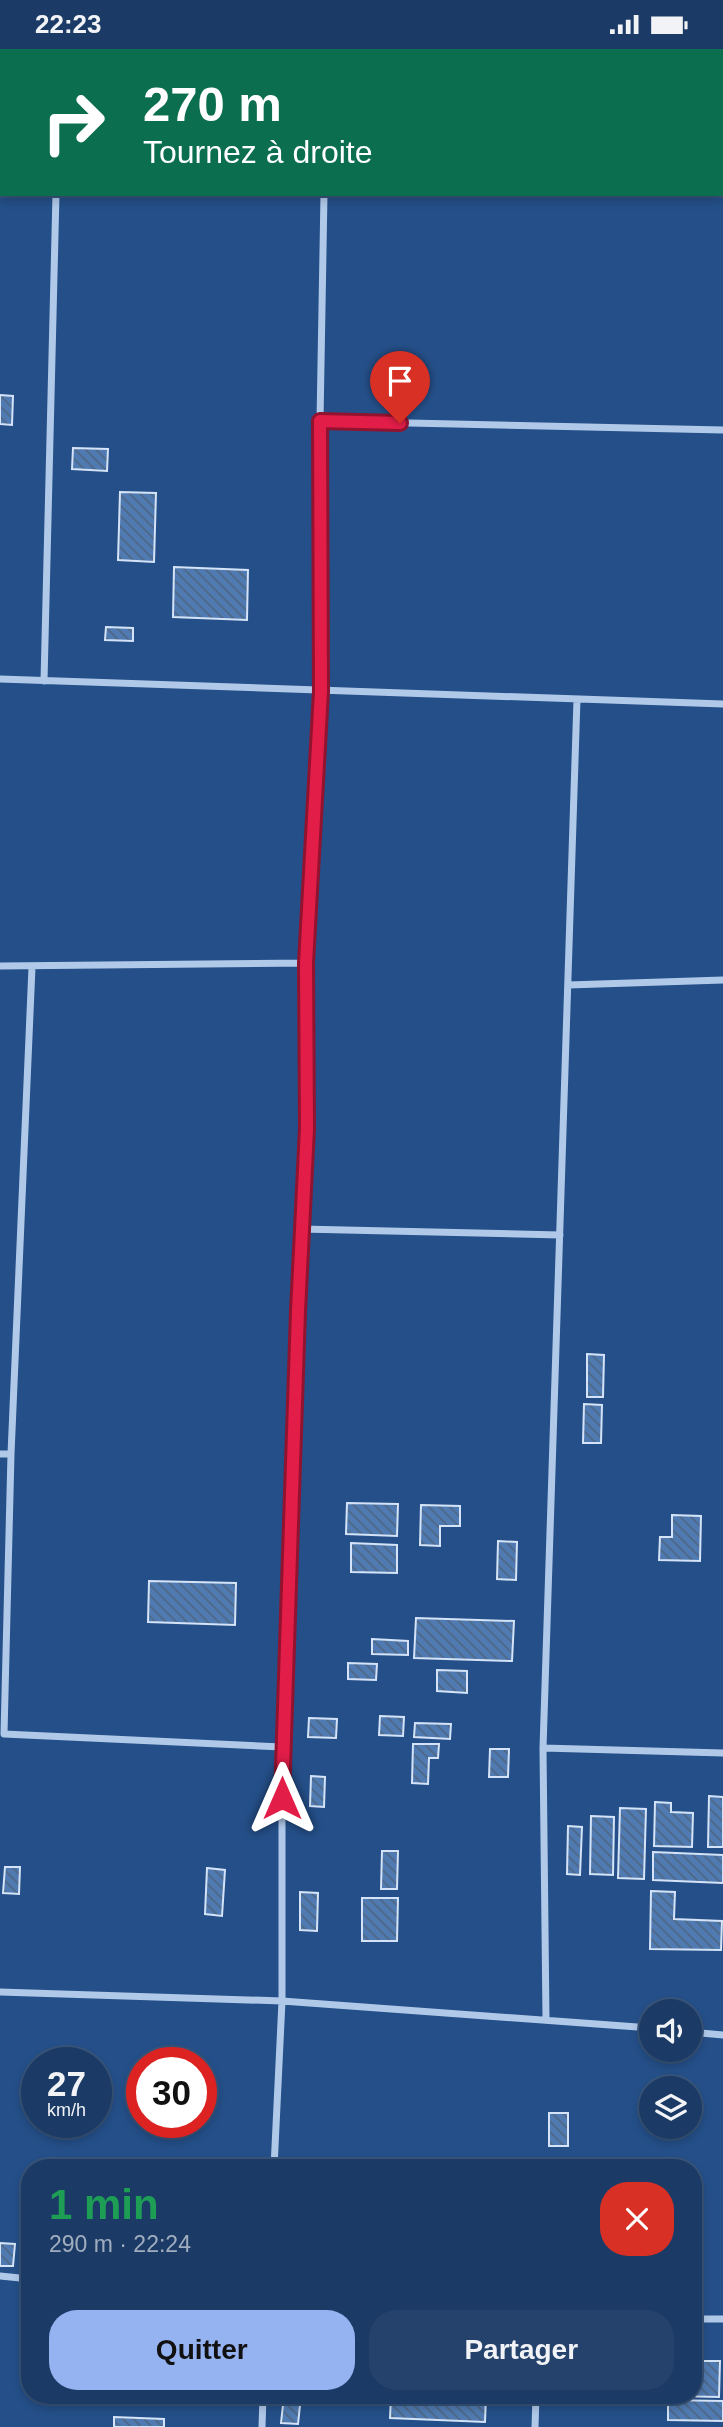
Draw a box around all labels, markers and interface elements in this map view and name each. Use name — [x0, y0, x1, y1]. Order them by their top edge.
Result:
text: 22:23 — [35, 9, 102, 39]
icon: right — [28, 77, 119, 168]
text: 270 m — [143, 77, 282, 131]
text: Tournez à droite — [143, 134, 372, 170]
pin — [370, 351, 430, 423]
icon: arrive — [381, 362, 419, 400]
position arrow — [245, 1761, 319, 1835]
map controls — [639, 1999, 702, 2139]
button: sound — [639, 1999, 702, 2062]
speed limit sign: 30 — [126, 2047, 217, 2138]
text: 27 — [47, 2064, 86, 2103]
button: layers — [639, 2076, 702, 2139]
text: km/h — [47, 2100, 86, 2120]
text: 1 min — [49, 2181, 159, 2228]
button: close — [600, 2182, 674, 2256]
text: 290 m · 22:24 — [49, 2231, 191, 2257]
button: Quitter — [49, 2310, 355, 2390]
button: Partager — [369, 2310, 674, 2390]

